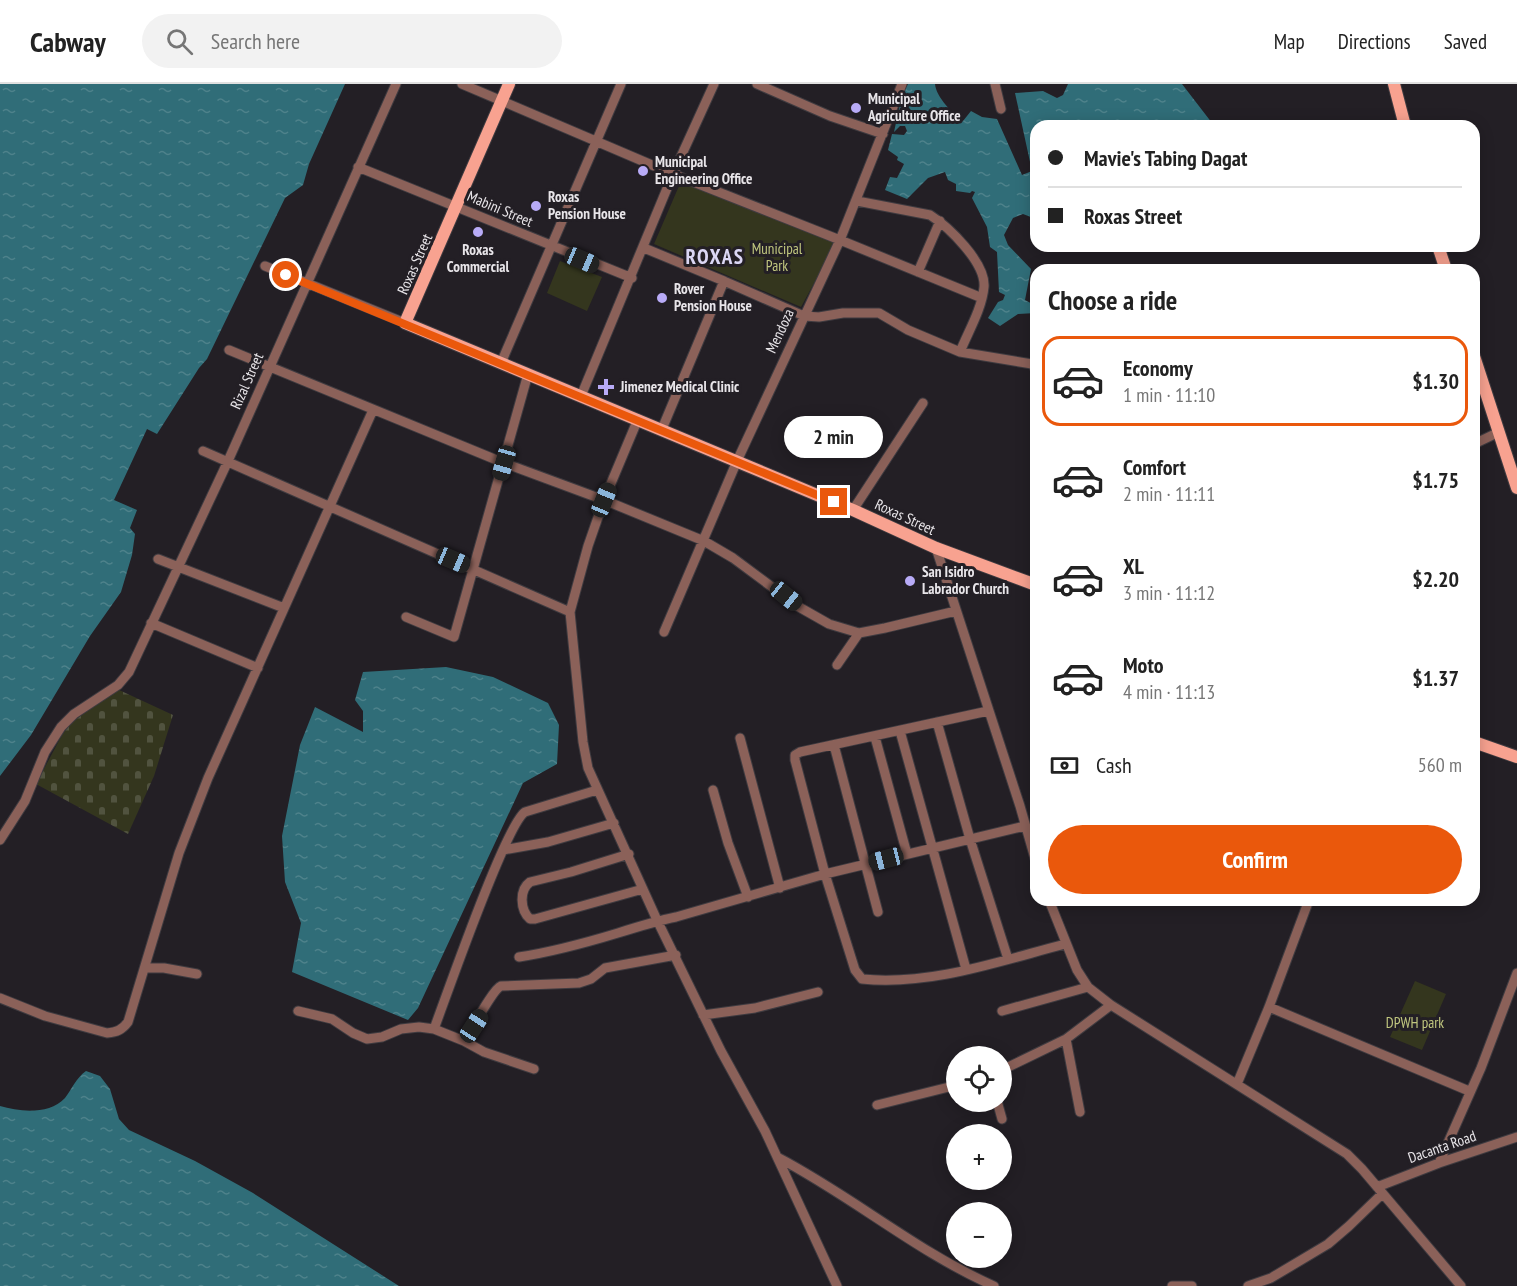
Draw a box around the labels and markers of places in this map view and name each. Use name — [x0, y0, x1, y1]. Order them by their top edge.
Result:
place label: Municipal Agriculture Office — [867, 89, 961, 125]
marker: Municipal Agriculture Office — [849, 101, 863, 115]
place label: Municipal Engineering Office — [655, 152, 753, 188]
marker: Municipal Engineering Office — [636, 164, 650, 178]
place label: Roxas Pension House — [548, 187, 626, 223]
marker: Roxas Pension House — [529, 199, 543, 213]
marker: Roxas Commercial — [471, 225, 485, 239]
place label: Roxas Commercial — [447, 240, 509, 276]
place label: Rover Pension House — [674, 279, 752, 315]
marker: Rover Pension House — [655, 291, 669, 305]
place label: Jimenez Medical Clinic — [619, 377, 740, 396]
marker: Jimenez Medical Clinic — [597, 378, 615, 396]
place label: San Isidro Labrador Church — [922, 562, 1009, 598]
marker: San Isidro Labrador Church — [903, 574, 917, 588]

